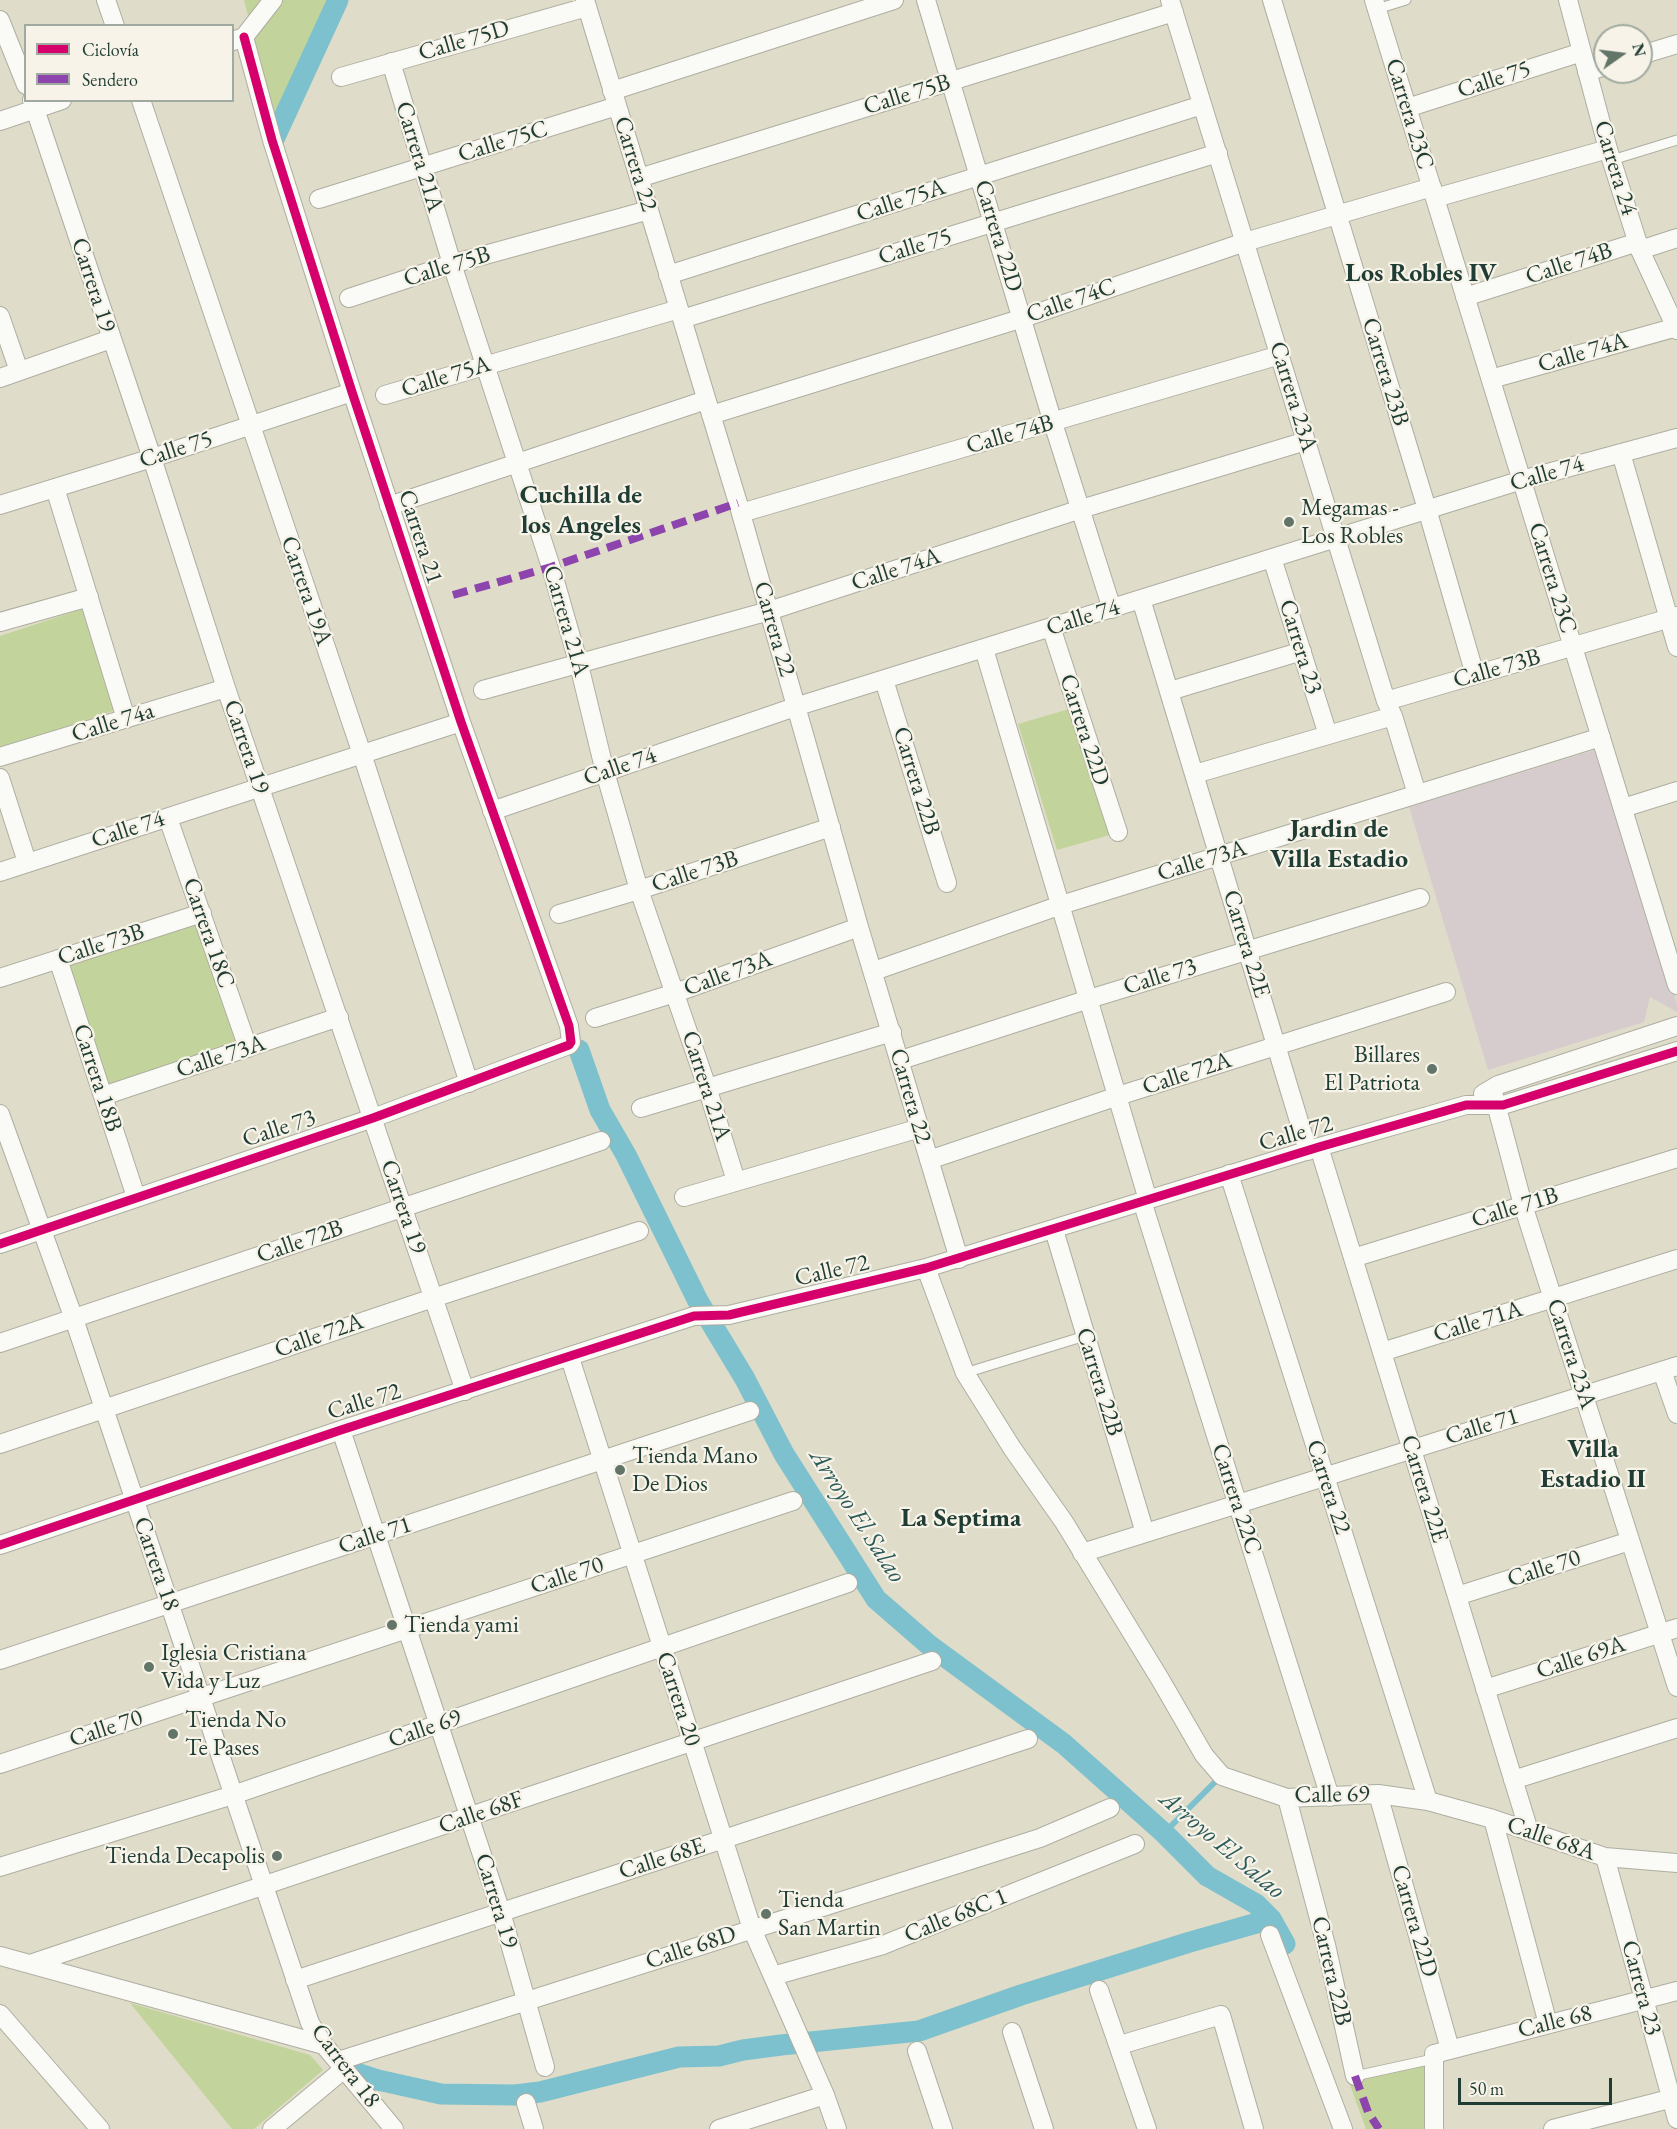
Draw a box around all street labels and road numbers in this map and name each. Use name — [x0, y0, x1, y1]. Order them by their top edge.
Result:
street label: Calle 75D — [415, 14, 513, 68]
street label: Carrera 23C — [1378, 55, 1440, 173]
street label: Calle 75 — [1454, 55, 1534, 105]
street label: Calle 75B — [860, 68, 954, 122]
street label: Carrera 21A — [389, 98, 449, 216]
street label: Carrera 22 — [607, 113, 663, 215]
street label: Calle 75C — [455, 115, 551, 169]
street label: Carrera 24 — [1587, 117, 1643, 219]
street label: Calle 75A — [853, 173, 949, 229]
street label: Carrera 22D — [967, 177, 1029, 295]
street label: Calle 75 — [875, 222, 955, 272]
street label: Carrera 19 — [64, 234, 122, 336]
street label: Calle 74B — [1522, 236, 1616, 292]
street label: Calle 75B — [400, 240, 494, 294]
street label: Calle 74C — [1023, 272, 1119, 330]
street label: Carrera 23B — [1355, 314, 1415, 430]
street label: Calle 74A — [1535, 326, 1631, 380]
street label: Carrera 23A — [1263, 338, 1323, 456]
street label: Calle 75A — [398, 350, 494, 404]
street label: Calle 74B — [963, 409, 1057, 461]
street label: Calle 75 — [136, 425, 216, 475]
street label: Calle 74 — [1507, 450, 1587, 498]
street label: Carrera 21 — [391, 486, 449, 588]
street label: Carrera 23C — [1521, 519, 1583, 637]
street label: Carrera 19A — [274, 532, 338, 650]
street label: Calle 74A — [848, 542, 944, 598]
street label: Carrera 21A — [536, 562, 596, 680]
street label: Carrera 22 — [747, 578, 801, 680]
street label: Calle 74 — [1043, 593, 1123, 643]
street label: Carrera 23 — [1272, 596, 1328, 698]
street label: Calle 73B — [1450, 643, 1544, 695]
street label: Carrera 22D — [1052, 671, 1116, 789]
street label: Carrera 19 — [217, 696, 275, 798]
street label: Calle 74a — [68, 697, 158, 749]
street label: Carrera 22B — [886, 723, 946, 839]
street label: Calle 74 — [580, 741, 660, 793]
street label: Calle 74 — [88, 805, 168, 855]
street label: Calle 73A — [1154, 834, 1250, 888]
street label: Calle 73B — [648, 844, 742, 900]
street label: Carrera 18C — [176, 874, 240, 992]
street label: Carrera 22E — [1216, 887, 1276, 1001]
street label: Calle 73B — [54, 917, 148, 973]
street label: Calle 73A — [680, 945, 776, 1003]
street label: Calle 73 — [1120, 952, 1200, 1002]
street label: Carrera 18B — [66, 1021, 128, 1135]
street label: Carrera 21A — [675, 1027, 737, 1145]
street label: Calle 73A — [173, 1029, 269, 1085]
street label: Carrera 22 — [883, 1045, 937, 1147]
street label: Calle 72A — [1139, 1046, 1235, 1102]
street label: Calle 73 — [239, 1104, 319, 1154]
street label: Calle 72 — [1256, 1110, 1336, 1158]
street label: Carrera 19 — [374, 1156, 432, 1258]
street label: Calle 71B — [1468, 1181, 1562, 1235]
street label: Calle 72B — [253, 1214, 347, 1270]
street label: Calle 72 — [792, 1248, 872, 1294]
street label: Calle 71A — [1430, 1295, 1526, 1349]
street label: Carrera 23A — [1540, 1295, 1602, 1413]
street label: Calle 72A — [271, 1307, 367, 1365]
street label: Carrera 22B — [1069, 1324, 1129, 1440]
street label: Calle 72 — [324, 1377, 404, 1427]
street label: Calle 71 — [1442, 1402, 1522, 1452]
street label: Carrera 22E — [1394, 1432, 1454, 1546]
street label: Carrera 22 — [1299, 1436, 1357, 1538]
street label: Carrera 22C — [1205, 1440, 1267, 1558]
street label: Calle 71 — [335, 1511, 415, 1561]
street label: Carrera 18 — [127, 1513, 185, 1615]
street label: Calle 70 — [1504, 1544, 1584, 1594]
street label: Calle 70 — [527, 1551, 607, 1601]
street label: Calle 69A — [1533, 1630, 1629, 1686]
street label: Carrera 20 — [649, 1648, 707, 1750]
street label: Calle 69 — [385, 1703, 465, 1755]
street label: Calle 70 — [66, 1704, 146, 1754]
street label: Calle 69 — [1294, 1780, 1370, 1810]
street label: Calle 68F — [435, 1785, 527, 1841]
street label: Calle 68A — [1503, 1810, 1599, 1868]
street label: Calle 68E — [615, 1832, 709, 1886]
street label: Carrera 19 — [468, 1850, 524, 1952]
street label: Carrera 22D — [1384, 1862, 1444, 1980]
street label: Calle 68C 1 — [900, 1882, 1012, 1950]
street label: Carrera 22B — [1304, 1913, 1358, 2029]
street label: Calle 68D — [642, 1920, 740, 1976]
street label: Carrera 23 — [1614, 1937, 1668, 2039]
street label: Calle 68 — [1515, 1999, 1595, 2045]
street label: Carrera 18 — [304, 2018, 386, 2114]

